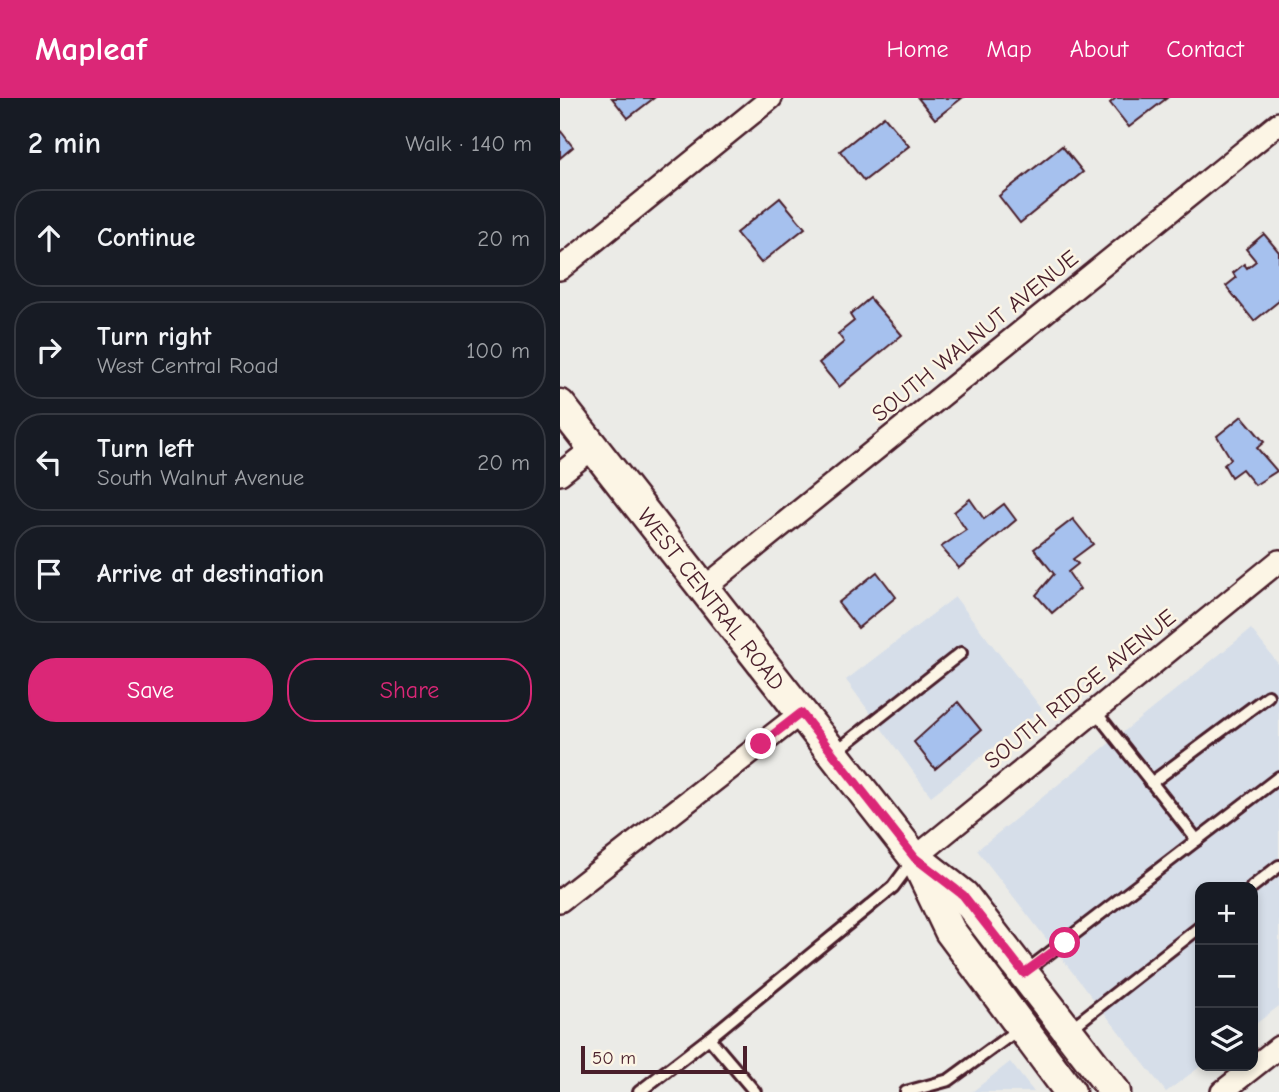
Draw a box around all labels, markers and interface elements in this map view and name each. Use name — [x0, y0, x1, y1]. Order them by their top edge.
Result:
text: Mapleaf — [35, 30, 147, 68]
text: Home — [887, 35, 948, 63]
text: Map — [986, 35, 1032, 63]
text: About — [1070, 35, 1128, 63]
text: Contact — [1166, 35, 1244, 63]
text: 2 min — [28, 126, 101, 161]
text: Walk · 140 m — [405, 130, 532, 157]
icon: ahead — [30, 219, 68, 257]
text: Continue — [97, 223, 195, 253]
text: 20 m — [477, 225, 530, 252]
street label: SOUTH WALNUT AVENUE — [866, 244, 1084, 428]
text: Turn right — [97, 322, 211, 352]
icon: right — [30, 331, 68, 369]
text: 100 m — [466, 337, 530, 364]
text: West Central Road — [97, 352, 279, 379]
text: Turn left — [97, 434, 194, 464]
icon: left — [30, 443, 68, 481]
text: 20 m — [477, 449, 530, 476]
text: South Walnut Avenue — [97, 464, 304, 491]
street label: WEST CENTRAL ROAD — [631, 502, 791, 696]
icon: arrive — [30, 555, 68, 593]
text: Arrive at destination — [97, 559, 324, 589]
street label: SOUTH RIDGE AVENUE — [979, 603, 1181, 774]
button: Save — [28, 658, 273, 722]
button: Share — [287, 658, 532, 722]
route end — [745, 728, 776, 759]
map controls — [1195, 882, 1258, 1071]
button: + — [1195, 882, 1258, 945]
route start — [1049, 927, 1080, 958]
button: − — [1195, 945, 1258, 1008]
button: layers — [1195, 1008, 1258, 1071]
scale bar — [581, 1043, 747, 1075]
text: 50 m — [592, 1047, 636, 1069]

